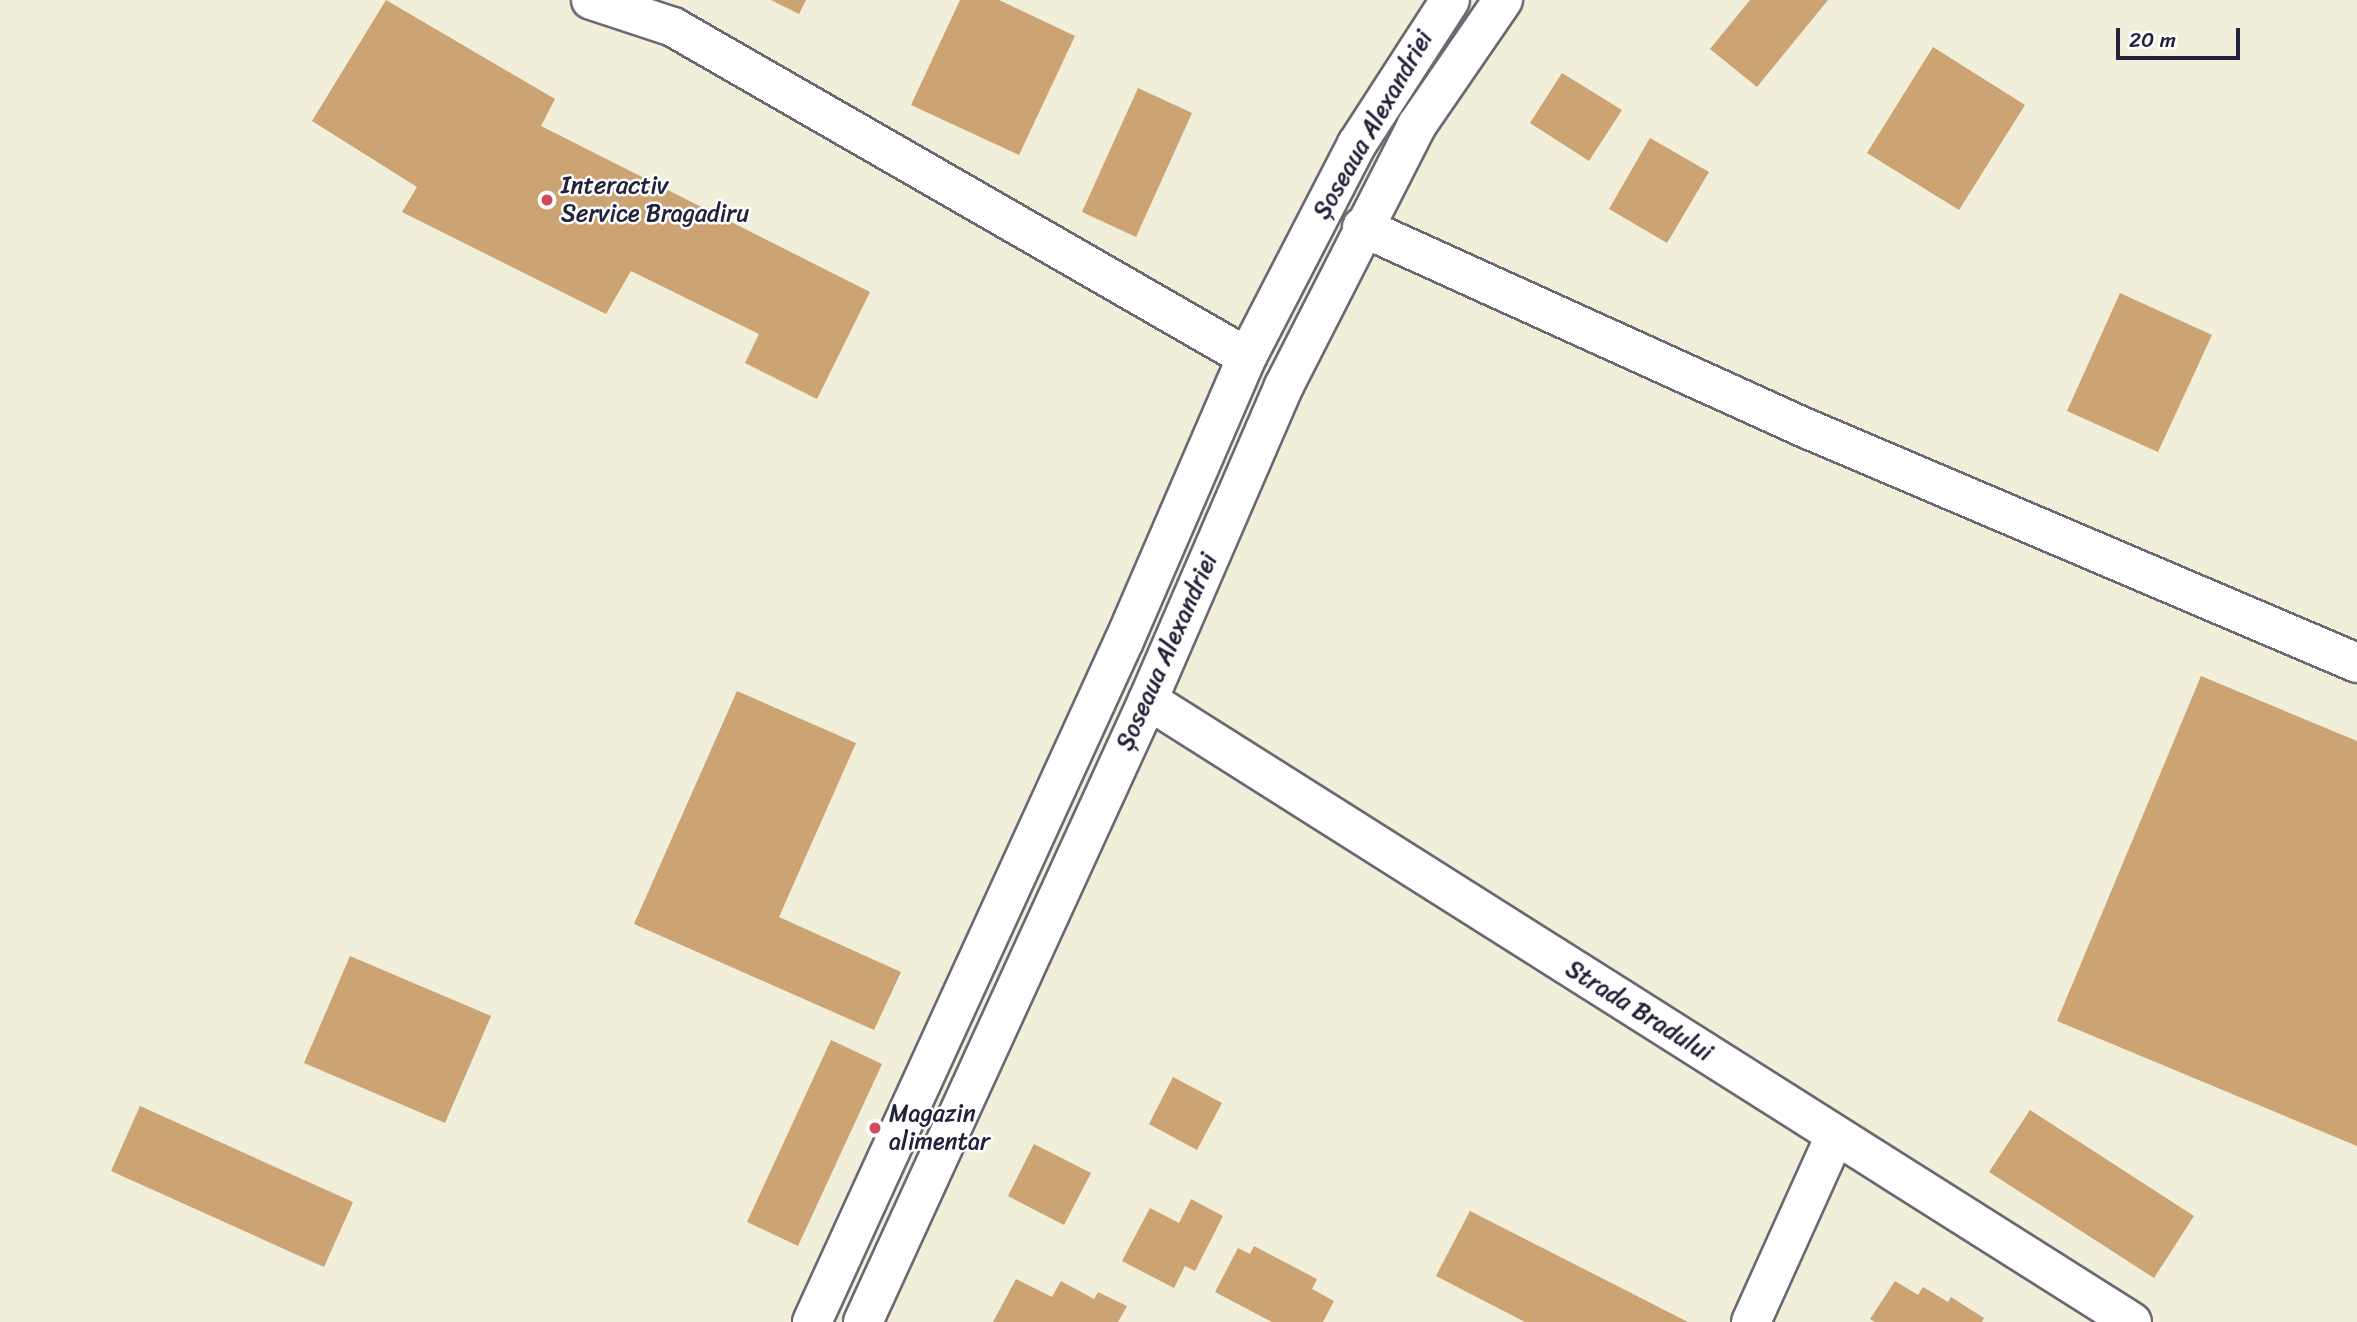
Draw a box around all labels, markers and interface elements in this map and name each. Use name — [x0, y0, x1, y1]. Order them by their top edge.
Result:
scale bar — [2119, 14, 2243, 58]
text: 20 m — [2129, 21, 2176, 59]
street label: Șoseaua Alexandriei — [1307, 25, 1439, 225]
place label: Interactiv Service Bragadiru — [561, 172, 749, 228]
marker: Interactiv Service Bragadiru — [539, 192, 555, 208]
street label: Șoseaua Alexandriei — [1110, 548, 1224, 756]
street label: Strada Bradului — [1560, 954, 1718, 1068]
place label: Magazin alimentar — [889, 1100, 990, 1156]
marker: Magazin alimentar — [867, 1120, 883, 1136]

